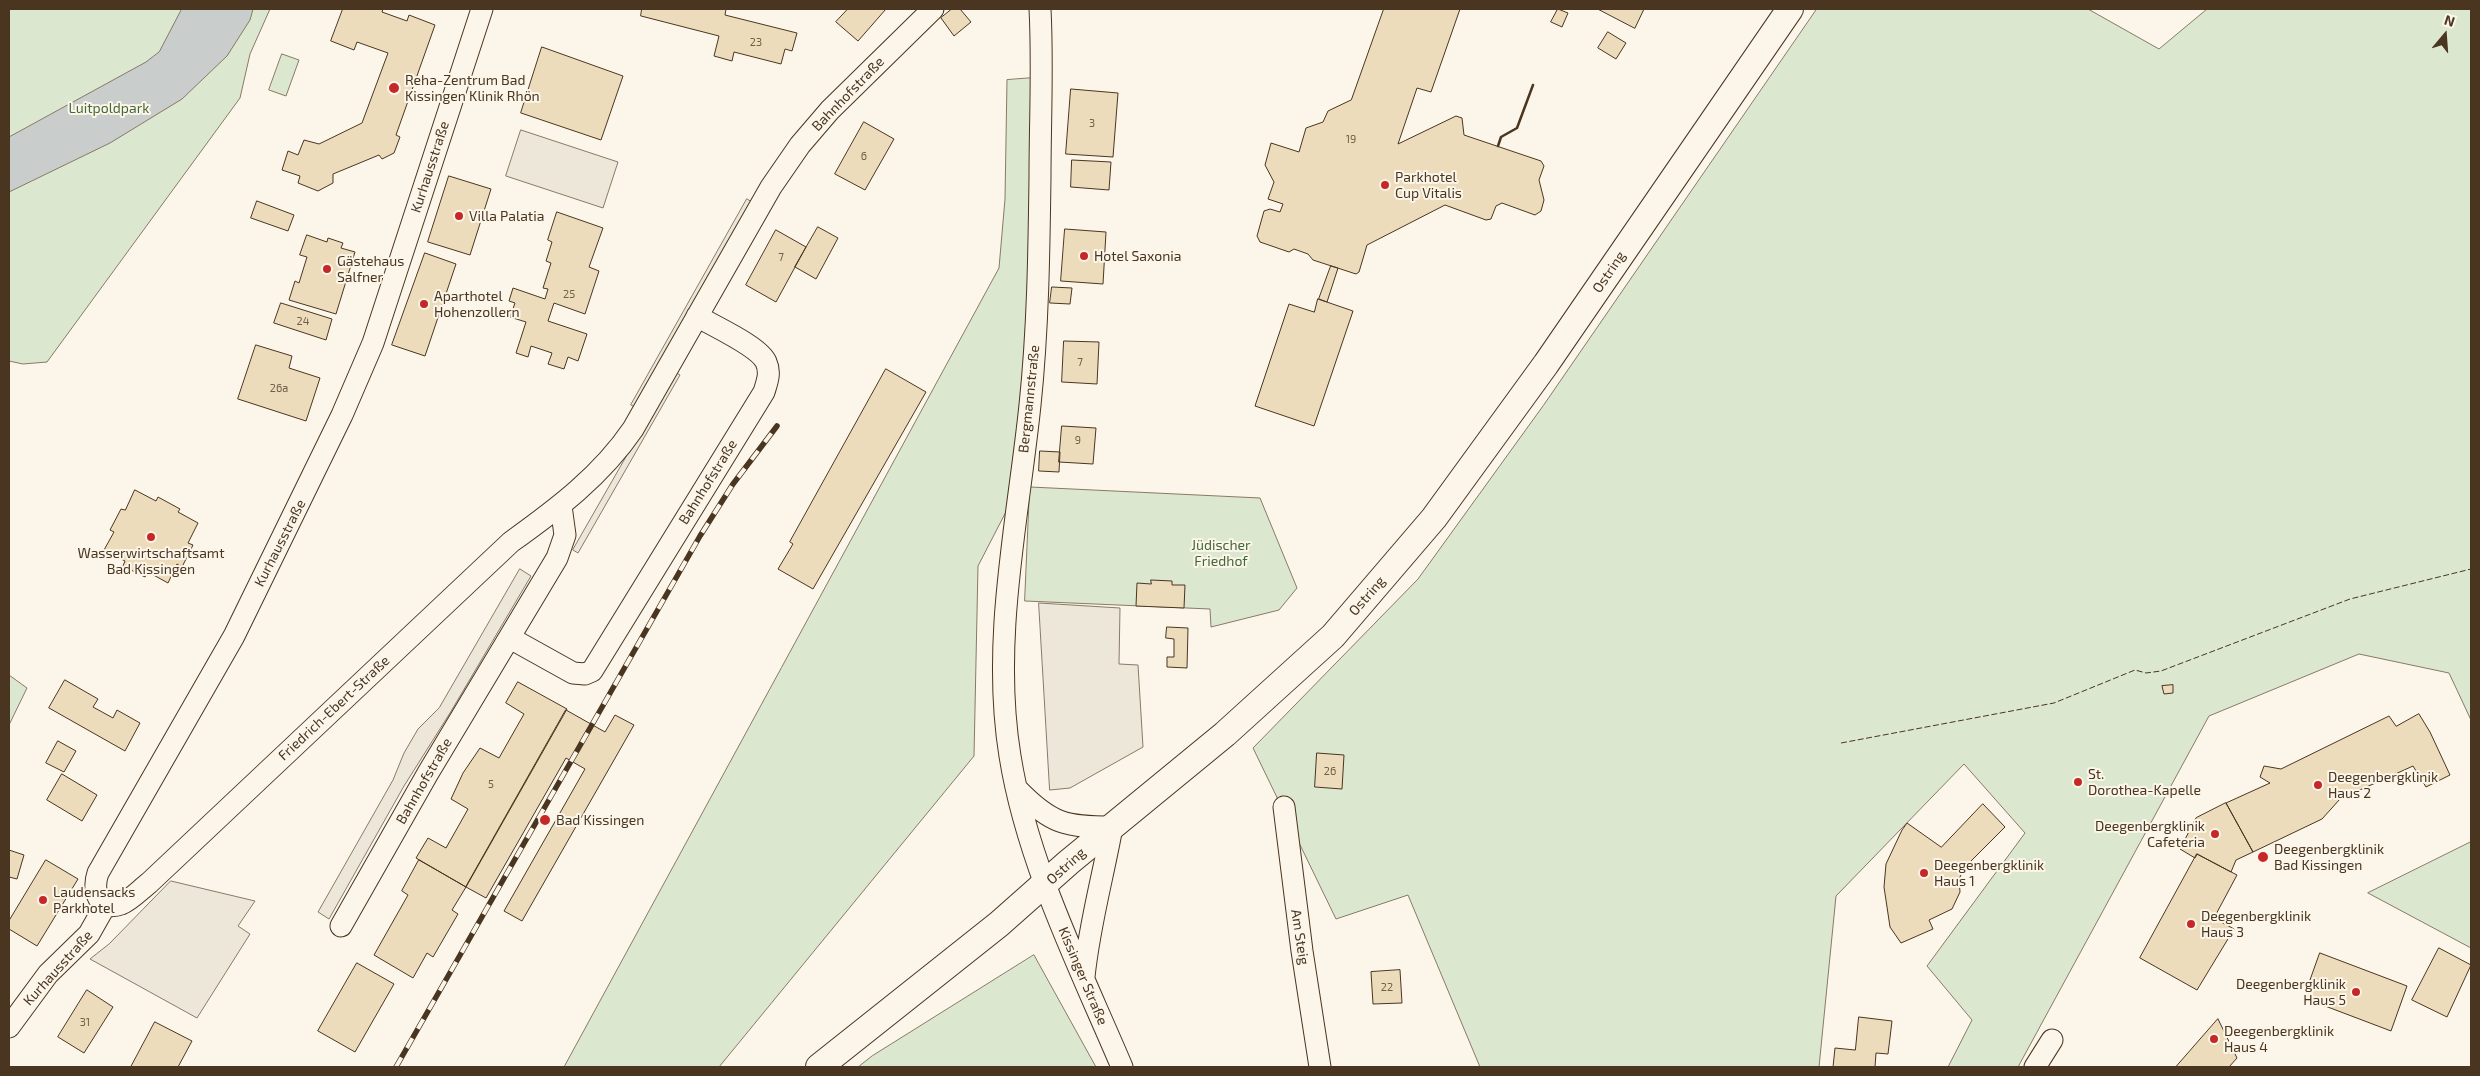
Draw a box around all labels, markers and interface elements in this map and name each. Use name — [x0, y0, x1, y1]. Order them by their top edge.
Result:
north arrow — [2420, 10, 2470, 60]
text: N — [2442, 11, 2457, 30]
house number: 23 — [750, 35, 762, 49]
street label: Bahnhofstraße — [808, 53, 888, 135]
place label: Reha-Zentrum Bad Kissingen Klinik Rhön — [405, 72, 540, 104]
marker: Reha-Zentrum Bad Kissingen Klinik Rhön — [387, 81, 401, 95]
park label: Luitpoldpark — [69, 100, 149, 116]
house number: 3 — [1089, 116, 1095, 130]
street label: Kurhausstraße — [407, 119, 453, 215]
house number: 19 — [1346, 132, 1356, 146]
house number: 6 — [861, 149, 867, 163]
place label: Parkhotel Cup Vitalis — [1395, 169, 1462, 202]
marker: Parkhotel Cup Vitalis — [1379, 179, 1391, 191]
place label: Villa Palatia — [469, 208, 544, 224]
marker: Villa Palatia — [453, 210, 465, 222]
place label: Hotel Saxonia — [1094, 248, 1181, 264]
street label: Ostring — [1589, 248, 1629, 296]
house number: 7 — [778, 250, 784, 264]
marker: Hotel Saxonia — [1078, 250, 1090, 262]
place label: Gästehaus Salfner — [337, 253, 404, 286]
marker: Gästehaus Salfner — [321, 263, 333, 275]
house number: 25 — [563, 287, 575, 301]
place label: Aparthotel Hohenzollern — [434, 288, 520, 321]
marker: Aparthotel Hohenzollern — [418, 298, 430, 310]
house number: 24 — [297, 314, 309, 328]
street label: Bergmannstraße — [1015, 344, 1043, 454]
house number: 7 — [1077, 355, 1083, 369]
house number: 26a — [270, 381, 288, 395]
house number: 9 — [1075, 433, 1081, 447]
street label: Bahnhofstraße — [675, 437, 741, 527]
street label: Kurhausstraße — [251, 497, 309, 589]
marker: Wasserwirtschaftsamt Bad Kissingen — [145, 531, 157, 543]
park label: Jüdischer Friedhof — [1191, 537, 1251, 570]
place label: Wasserwirtschaftsamt Bad Kissingen — [78, 545, 224, 578]
street label: Ostring — [1345, 573, 1389, 619]
street label: Friedrich-Ebert-Straße — [275, 652, 393, 764]
street label: Bahnhofstraße — [393, 735, 455, 827]
house number: 26 — [1324, 764, 1336, 778]
place label: St. Dorothea-Kapelle — [2088, 766, 2201, 799]
place label: Deegenbergklinik Haus 2 — [2328, 769, 2438, 802]
marker: St. Dorothea-Kapelle — [2072, 776, 2084, 788]
house number: 5 — [488, 777, 494, 791]
marker: Deegenbergklinik Haus 2 — [2312, 779, 2324, 791]
place label: Bad Kissingen — [556, 812, 644, 828]
marker: Bad Kissingen — [538, 813, 552, 827]
place label: Deegenbergklinik Cafeteria — [2095, 818, 2205, 850]
marker: Deegenbergklinik Cafeteria — [2209, 828, 2221, 840]
place label: Deegenbergklinik Bad Kissingen — [2274, 841, 2384, 874]
street label: Ostring — [1043, 844, 1089, 888]
marker: Deegenbergklinik Bad Kissingen — [2256, 850, 2270, 864]
place label: Deegenbergklinik Haus 1 — [1934, 857, 2044, 890]
marker: Deegenbergklinik Haus 1 — [1918, 867, 1930, 879]
place label: Laudensacks Parkhotel — [53, 884, 135, 916]
marker: Laudensacks Parkhotel — [37, 894, 49, 906]
street label: Am Steig — [1287, 908, 1313, 966]
place label: Deegenbergklinik Haus 3 — [2201, 908, 2311, 940]
marker: Deegenbergklinik Haus 3 — [2185, 918, 2197, 930]
street label: Kissinger Straße — [1055, 924, 1111, 1028]
street label: Kurhausstraße — [20, 927, 96, 1009]
place label: Deegenbergklinik Haus 5 — [2236, 976, 2346, 1009]
house number: 22 — [1381, 980, 1393, 994]
marker: Deegenbergklinik Haus 5 — [2350, 986, 2362, 998]
house number: 31 — [80, 1015, 90, 1029]
place label: Deegenbergklinik Haus 4 — [2224, 1023, 2334, 1056]
marker: Deegenbergklinik Haus 4 — [2208, 1033, 2220, 1045]

